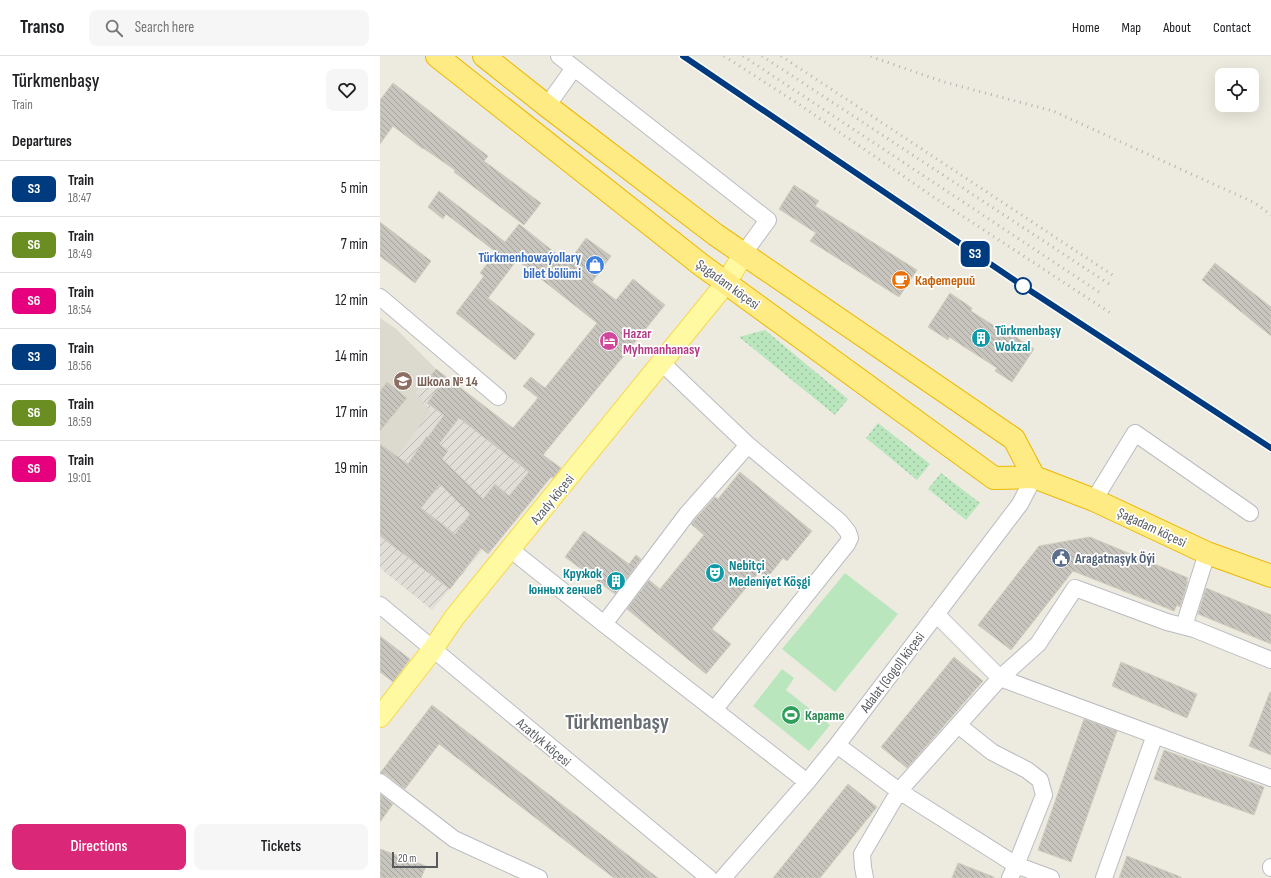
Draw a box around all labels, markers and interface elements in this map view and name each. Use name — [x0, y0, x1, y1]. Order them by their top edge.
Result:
search box — [89, 10, 369, 46]
text: Transo — [20, 16, 65, 39]
icon: search — [103, 17, 125, 39]
text: Search here — [135, 18, 194, 37]
text: Home — [1072, 19, 1100, 36]
text: Map — [1122, 19, 1141, 36]
text: About — [1163, 19, 1191, 36]
text: Contact — [1213, 19, 1251, 36]
map controls — [1215, 68, 1259, 112]
button: locate — [1215, 68, 1259, 112]
button: heart — [326, 69, 368, 111]
text: Türkmenbaşy — [12, 70, 99, 93]
text: Train — [12, 97, 33, 113]
text: Departures — [12, 132, 72, 151]
text: Train — [68, 171, 94, 190]
text: 5 min — [341, 179, 368, 198]
text: S3 — [28, 180, 40, 197]
text: 18:47 — [68, 190, 91, 206]
text: Train — [68, 227, 94, 246]
text: 7 min — [341, 235, 368, 254]
text: S6 — [28, 236, 40, 253]
line badge: S3 — [957, 241, 993, 267]
text: S3 — [969, 245, 981, 262]
text: 18:49 — [68, 246, 92, 262]
place label: Türkmenhowaýollary bilet bölümi — [478, 249, 581, 282]
shop icon: Türkmenhowaýollary bilet bölümi — [584, 254, 606, 276]
street label: Şagadam köçesi — [693, 256, 763, 313]
cafe icon: Кафетерий — [890, 269, 912, 291]
place label: Кафетерий — [915, 272, 975, 289]
unlabelled marker — [1014, 277, 1032, 295]
text: Train — [68, 283, 94, 302]
text: 12 min — [335, 291, 368, 310]
text: S6 — [28, 292, 40, 309]
text: 18:54 — [68, 302, 91, 318]
place label: Türkmenbaşy Wokzal — [995, 322, 1061, 355]
place label: Hazar Myhmanhanasy — [623, 325, 700, 358]
building icon: Türkmenbaşy Wokzal — [970, 327, 992, 349]
hotel icon: Hazar Myhmanhanasy — [598, 330, 620, 352]
text: Train — [68, 339, 94, 358]
text: 14 min — [335, 347, 368, 366]
text: S3 — [28, 348, 40, 365]
text: 18:56 — [68, 358, 92, 374]
school or university icon: Школа № 14 — [392, 370, 414, 392]
place label: Школа № 14 — [417, 373, 478, 390]
text: Train — [68, 395, 94, 414]
text: 17 min — [336, 403, 368, 422]
text: S6 — [28, 404, 40, 421]
text: 18:59 — [68, 414, 92, 430]
text: Train — [68, 451, 94, 470]
text: 19 min — [335, 459, 368, 478]
text: S6 — [28, 460, 40, 477]
text: 19:01 — [68, 470, 91, 486]
street label: Azady köçesi — [526, 471, 578, 529]
street label: Şagadam köçesi — [1115, 504, 1189, 551]
public building icon: Aragatnaşyk Öýi — [1050, 547, 1072, 569]
place label: Aragatnaşyk Öýi — [1074, 550, 1155, 567]
place label: Nebitçi Medeniýet Köşgi — [729, 557, 810, 590]
theatre icon: Nebitçi Medeniýet Köşgi — [704, 562, 726, 584]
place label: Кружок юнных гениев — [529, 565, 602, 598]
building icon: Кружок юнных гениев — [605, 570, 627, 592]
street label: Adalat (Gogol) köçesi — [856, 629, 928, 717]
sports icon: Карате — [780, 704, 802, 726]
place label: Карате — [805, 707, 845, 724]
district label: Türkmenbaşy — [565, 709, 669, 736]
street label: Azatlyk köçesi — [512, 714, 574, 770]
button: Directions — [12, 824, 186, 870]
button: Tickets — [194, 824, 368, 870]
scale bar — [392, 850, 438, 869]
text: 20 m — [398, 852, 416, 865]

